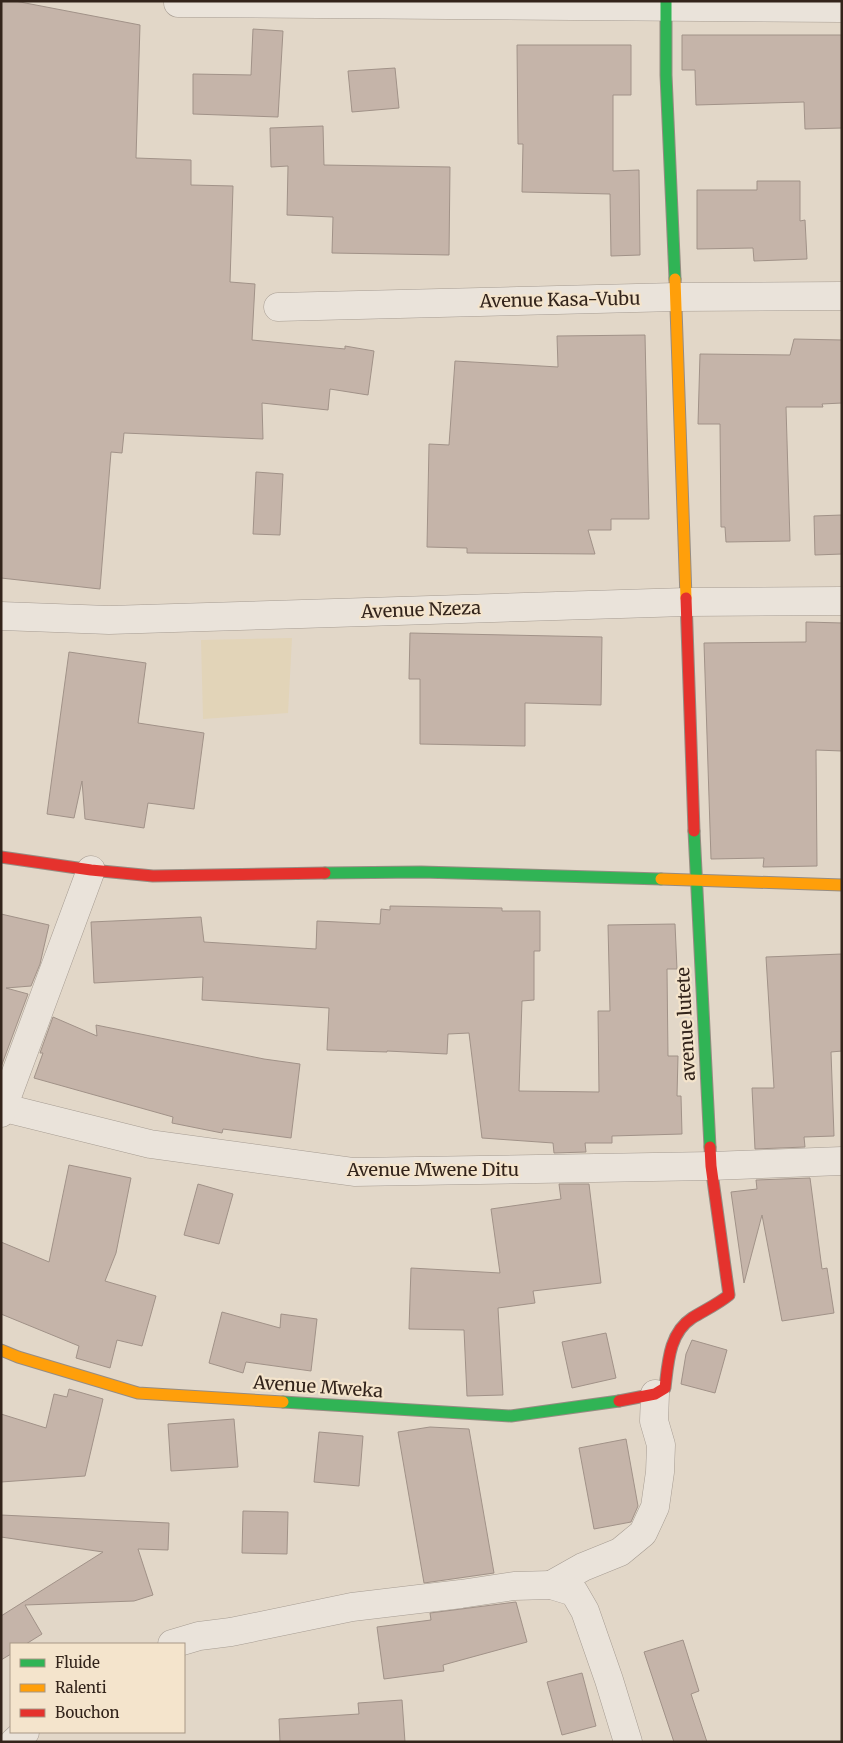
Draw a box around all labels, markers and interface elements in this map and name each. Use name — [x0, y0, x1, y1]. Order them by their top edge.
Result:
street label: Avenue Kasa-Vubu — [478, 287, 641, 312]
street label: Avenue Nzeza — [360, 596, 482, 623]
street label: avenue lutete — [671, 967, 700, 1082]
street label: Avenue Mwene Ditu — [346, 1158, 519, 1181]
street label: Avenue Mweka — [251, 1370, 384, 1403]
legend — [10, 1643, 185, 1733]
text: Fluide — [55, 1653, 100, 1672]
text: Ralenti — [55, 1678, 107, 1697]
text: Bouchon — [55, 1703, 119, 1722]

